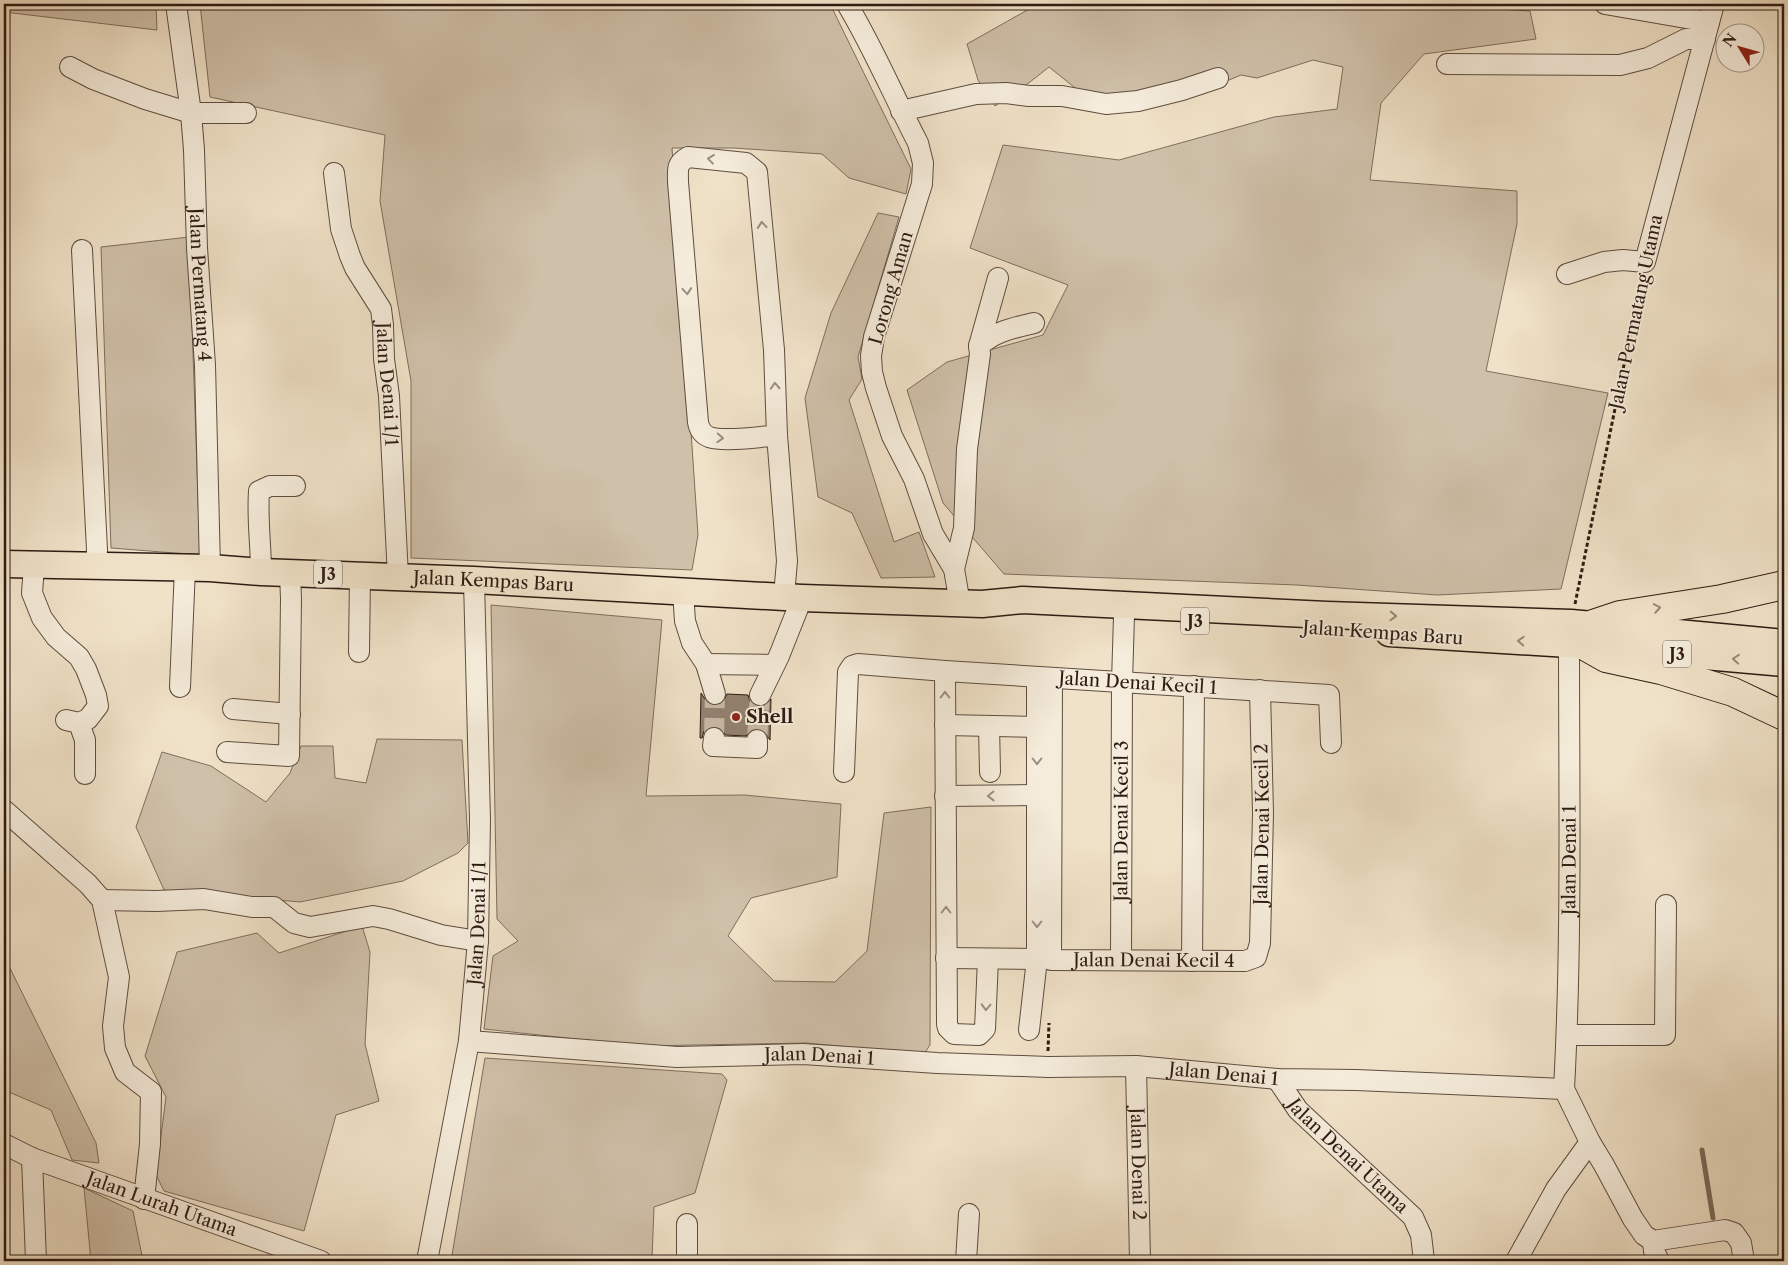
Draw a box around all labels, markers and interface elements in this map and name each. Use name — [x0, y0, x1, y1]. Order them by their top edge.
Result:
north arrow — [1716, 22, 1766, 72]
text: N — [1719, 30, 1740, 50]
one-way arrow — [707, 154, 715, 165]
street label: Jalan Permatang 4 — [185, 205, 216, 362]
street label: Jalan Permatang Utama — [1604, 212, 1668, 414]
one-way arrow — [756, 220, 767, 228]
street label: Lorong Aman — [864, 229, 918, 347]
one-way arrow — [681, 287, 692, 295]
street label: Jalan Denai 1/1 — [372, 319, 402, 447]
one-way arrow — [770, 382, 781, 390]
one-way arrow — [717, 432, 725, 443]
road number: J3 — [314, 560, 342, 588]
street label: Jalan Kempas Baru — [410, 567, 575, 596]
one-way arrow — [1653, 604, 1662, 614]
road number: J3 — [1181, 608, 1209, 634]
one-way arrow — [1390, 611, 1398, 622]
street label: Jalan Kempas Baru — [1299, 616, 1464, 650]
one-way arrow — [1517, 636, 1525, 647]
road number: J3 — [1663, 641, 1691, 668]
one-way arrow — [1731, 654, 1739, 665]
street label: Jalan Denai Kecil 1 — [1055, 667, 1218, 699]
one-way arrow — [940, 690, 950, 698]
place label: Shell — [746, 706, 793, 728]
marker: Shell — [730, 711, 742, 723]
street label: Jalan Denai Kecil 3 — [1110, 740, 1133, 905]
street label: Jalan Denai Kecil 2 — [1250, 743, 1274, 908]
one-way arrow — [1032, 758, 1042, 765]
one-way arrow — [987, 791, 995, 801]
street label: Jalan Denai 1 — [1558, 805, 1581, 918]
street label: Jalan Denai 1/1 — [463, 861, 490, 989]
one-way arrow — [941, 905, 951, 913]
one-way arrow — [1032, 920, 1042, 928]
street label: Jalan Denai Kecil 4 — [1070, 949, 1235, 972]
one-way arrow — [981, 1004, 992, 1012]
street label: Jalan Denai 1 — [761, 1043, 875, 1070]
street label: Jalan Denai 1 — [1165, 1058, 1280, 1090]
street label: Jalan Denai Utama — [1281, 1092, 1413, 1218]
street label: Jalan Denai 2 — [1126, 1104, 1150, 1221]
street label: Jalan Lurah Utama — [81, 1166, 240, 1241]

